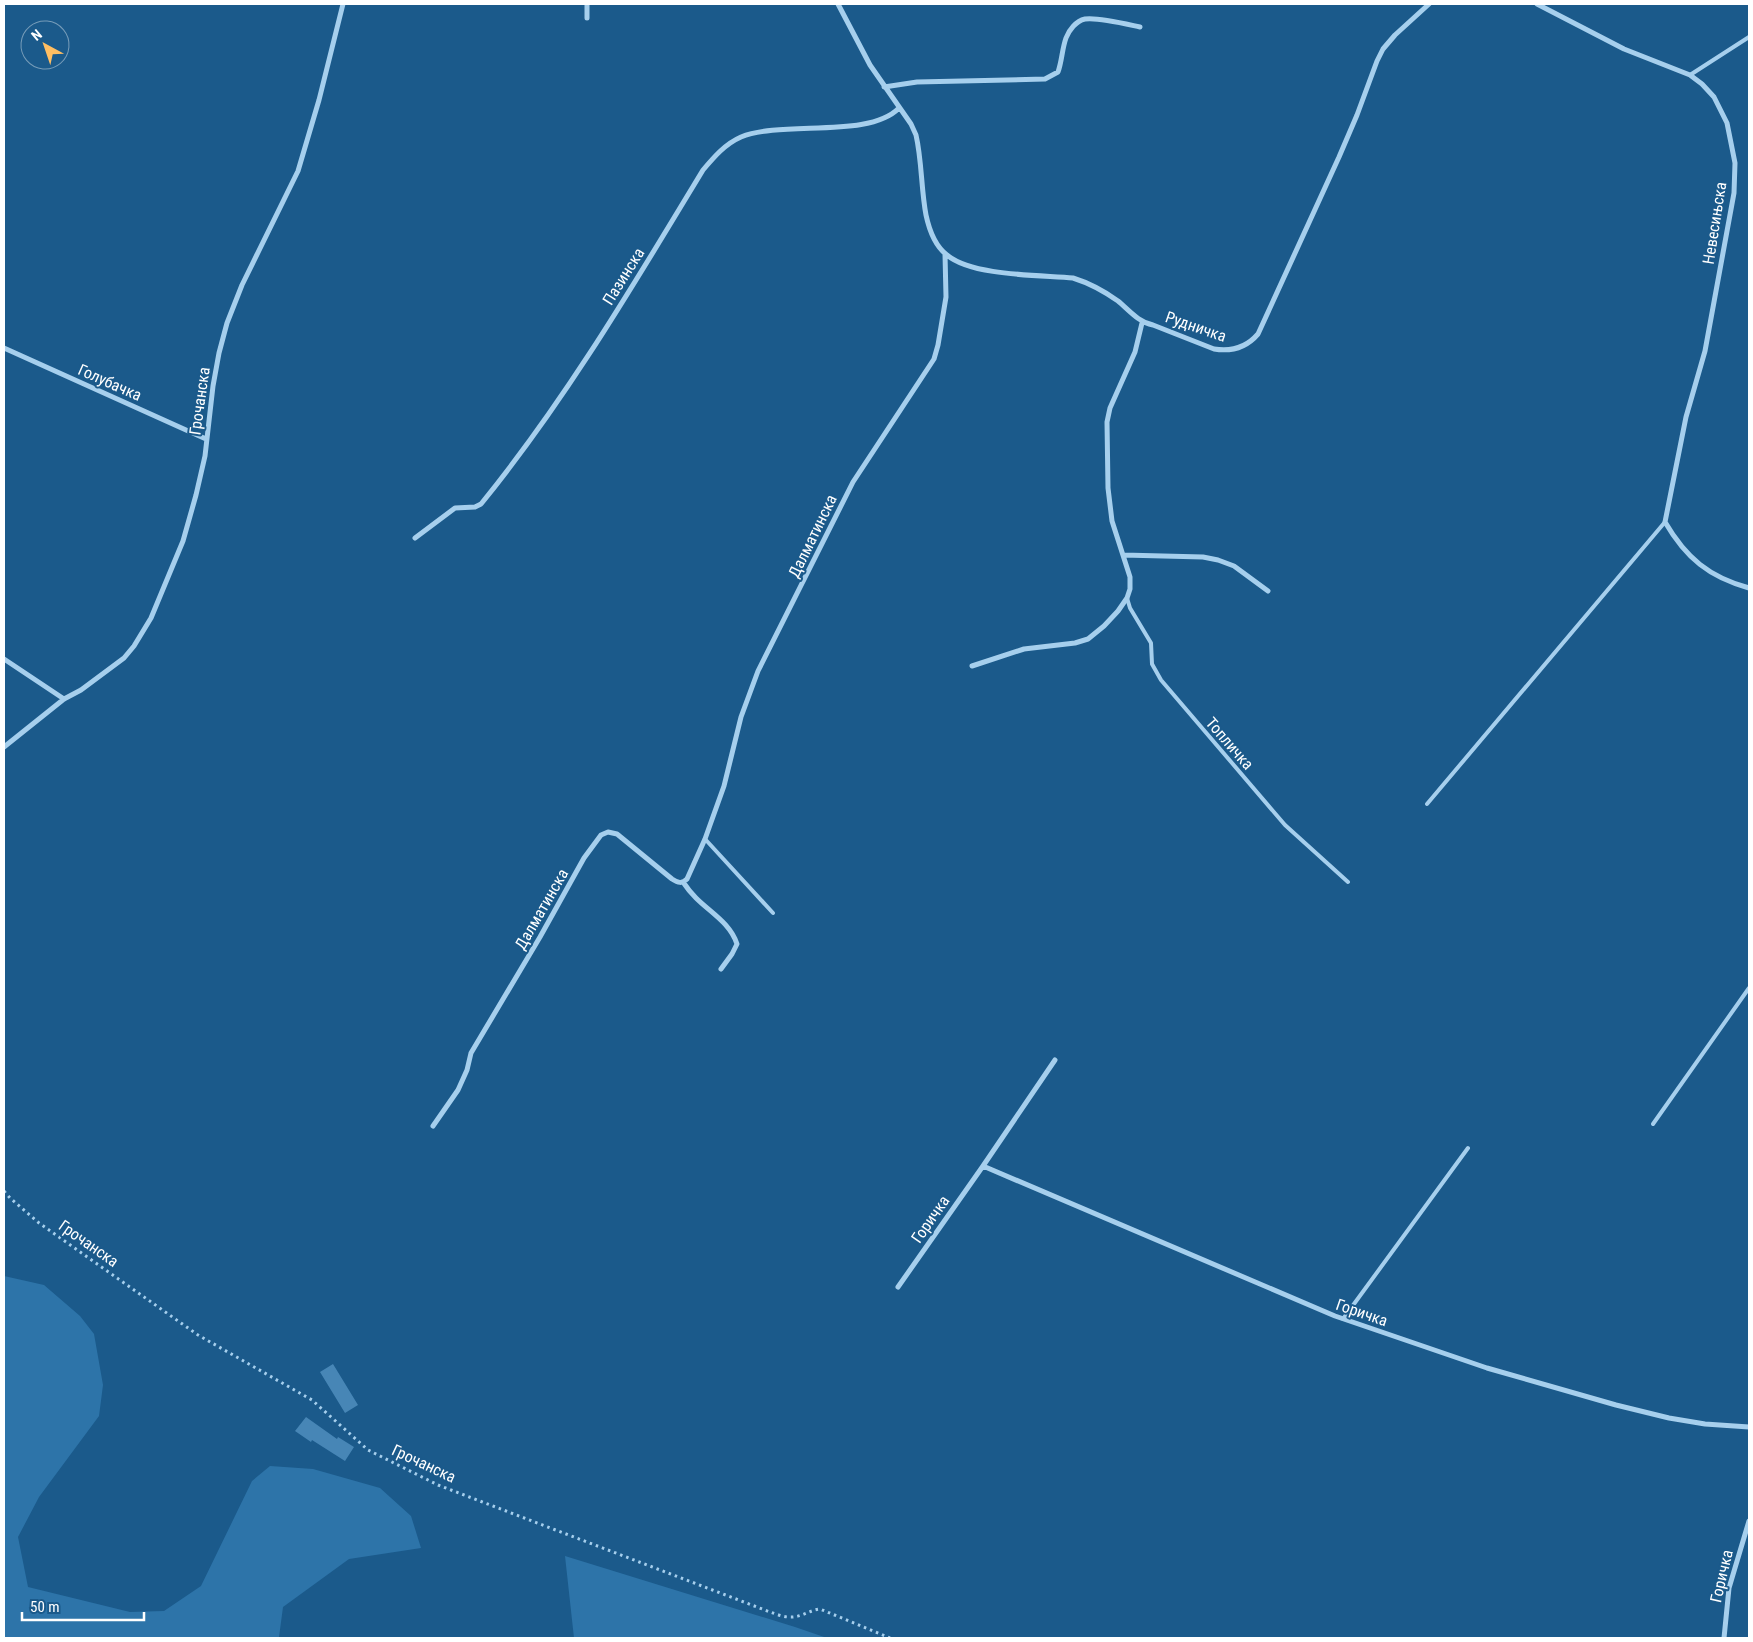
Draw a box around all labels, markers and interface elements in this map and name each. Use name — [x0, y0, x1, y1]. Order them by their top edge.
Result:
north arrow — [20, 20, 70, 70]
text: N — [28, 26, 45, 44]
street label: Невесињска — [1699, 181, 1730, 266]
street label: Пазинска — [598, 244, 648, 308]
street label: Рудничка — [1163, 307, 1229, 346]
street label: Голубачка — [75, 360, 145, 405]
street label: Грочанска — [185, 366, 214, 436]
street label: Далматинска — [784, 492, 841, 581]
street label: Топличка — [1202, 713, 1257, 773]
street label: Далматинска — [511, 865, 572, 953]
street label: Горичка — [907, 1192, 954, 1247]
street label: Грочанска — [55, 1216, 122, 1271]
street label: Горичка — [1333, 1295, 1390, 1330]
street label: Грочанска — [389, 1440, 459, 1487]
street label: Горичка — [1706, 1548, 1737, 1604]
scale bar — [22, 1590, 145, 1622]
text: 50 m — [30, 1598, 60, 1616]

